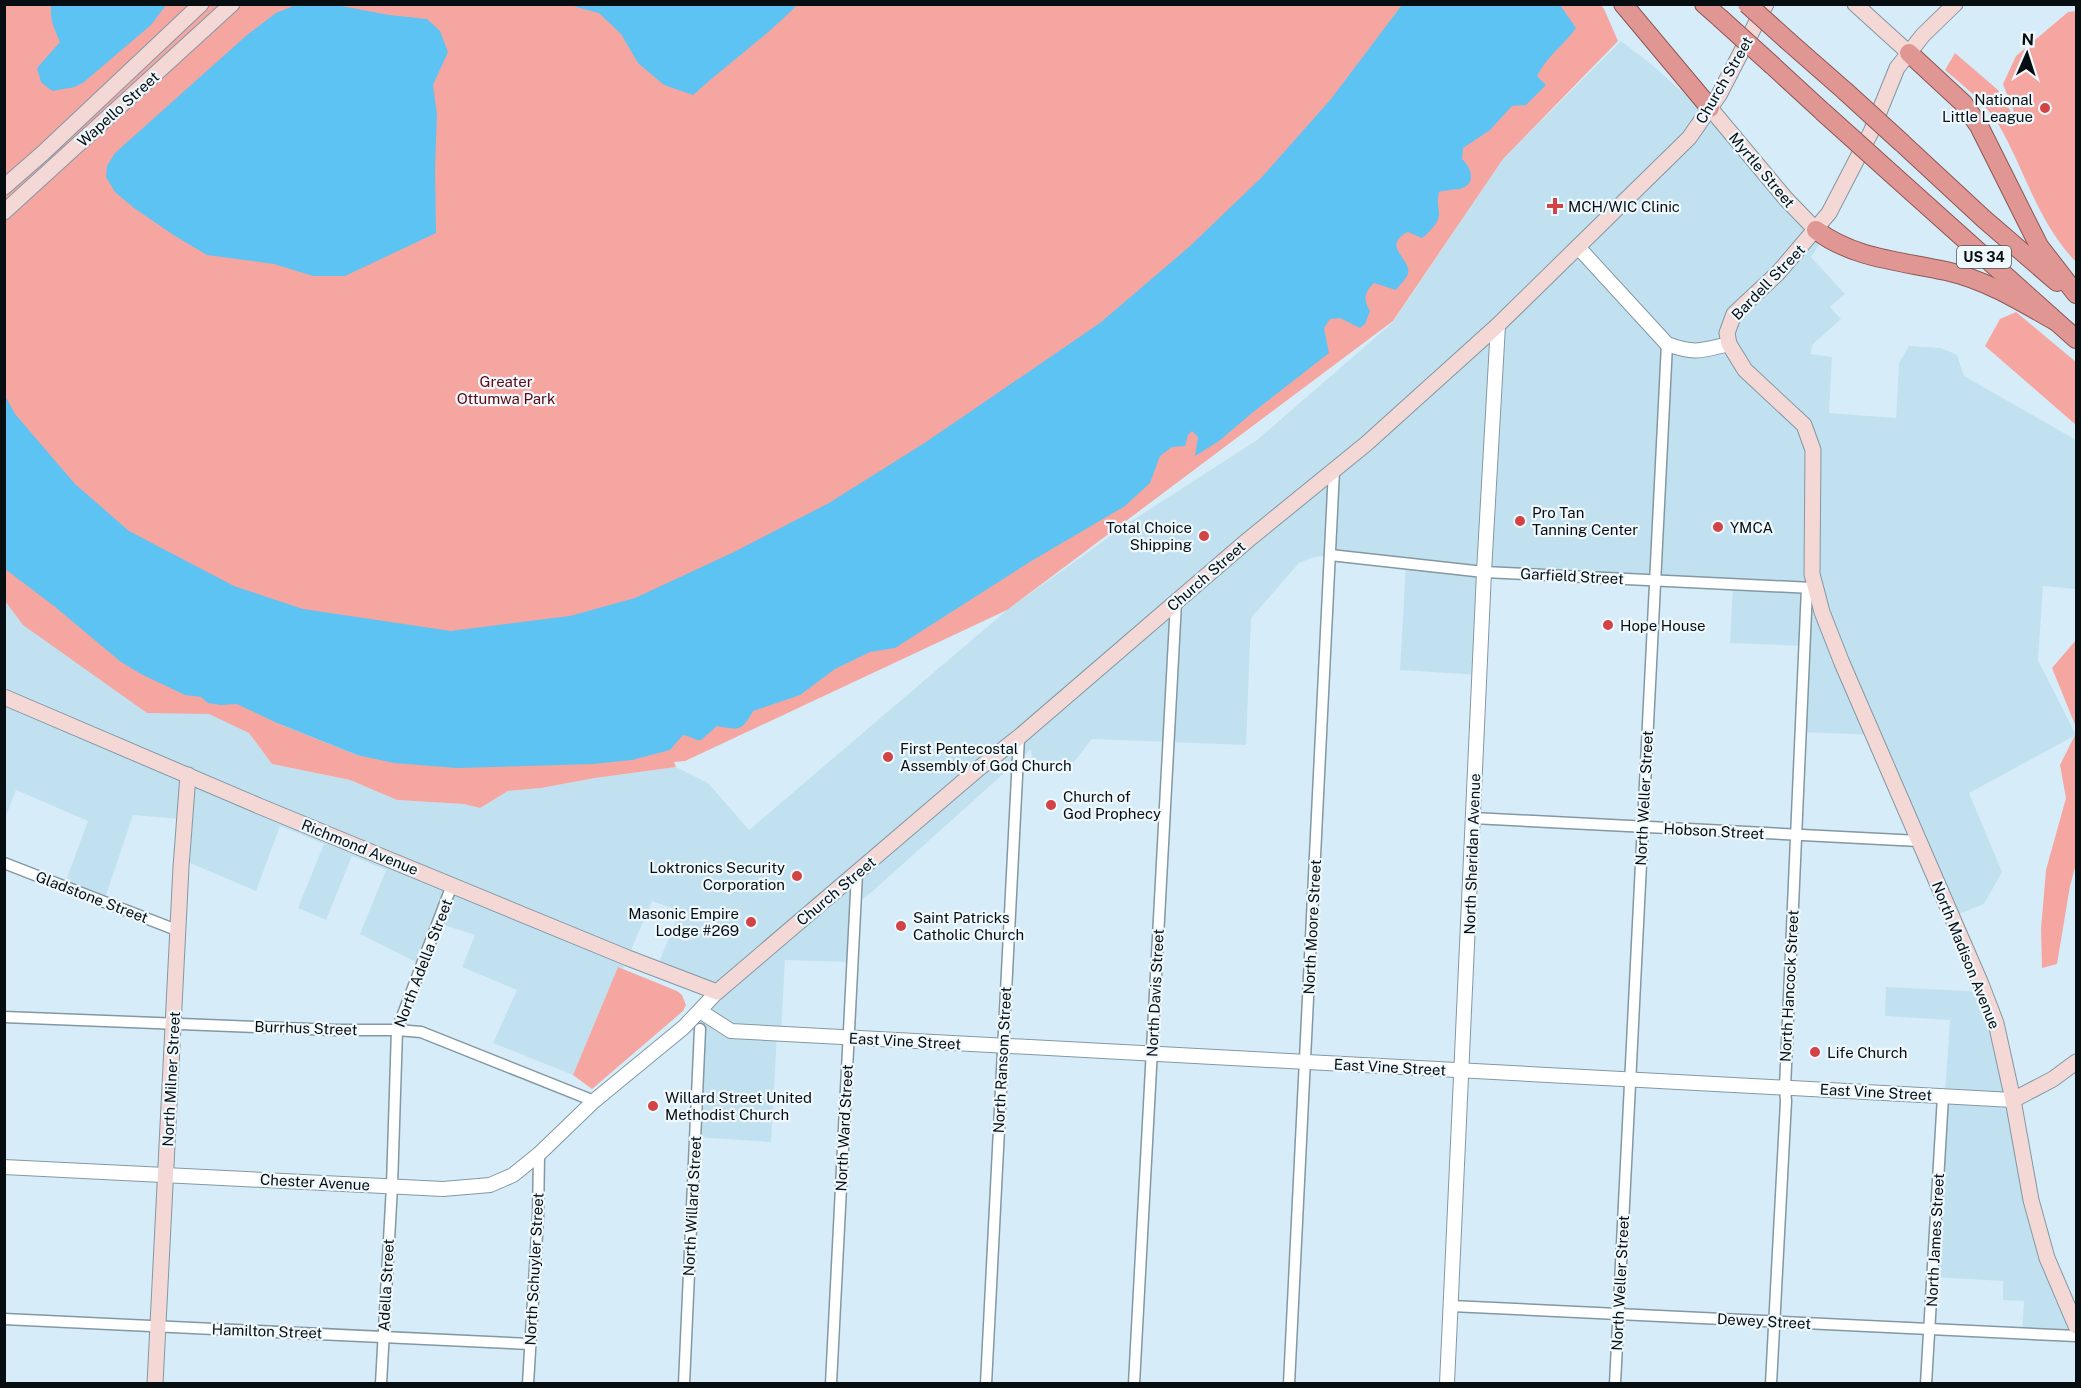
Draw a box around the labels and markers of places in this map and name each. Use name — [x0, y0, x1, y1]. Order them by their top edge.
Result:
place label: National Little League — [1942, 91, 2033, 125]
marker: National Little League — [2038, 101, 2052, 115]
marker: MCH/WIC Clinic — [1546, 197, 1564, 215]
place label: MCH/WIC Clinic — [1568, 198, 1680, 215]
place label: Pro Tan Tanning Center — [1532, 504, 1638, 538]
marker: Pro Tan Tanning Center — [1513, 514, 1527, 528]
place label: Total Choice Shipping — [1106, 519, 1192, 553]
place label: YMCA — [1730, 519, 1774, 536]
marker: YMCA — [1711, 520, 1725, 534]
marker: Total Choice Shipping — [1197, 529, 1211, 543]
place label: Hope House — [1620, 617, 1705, 634]
marker: Hope House — [1601, 618, 1615, 632]
place label: First Pentecostal Assembly of God Church — [900, 740, 1072, 774]
marker: First Pentecostal Assembly of God Church — [881, 750, 895, 764]
place label: Church of God Prophecy — [1063, 788, 1161, 822]
marker: Church of God Prophecy — [1044, 798, 1058, 812]
place label: Loktronics Security Corporation — [649, 859, 785, 893]
marker: Loktronics Security Corporation — [790, 869, 804, 883]
place label: Masonic Empire Lodge #269 — [628, 905, 739, 939]
place label: Saint Patricks Catholic Church — [913, 909, 1024, 943]
marker: Masonic Empire Lodge #269 — [744, 915, 758, 929]
marker: Saint Patricks Catholic Church — [894, 919, 908, 933]
place label: Life Church — [1827, 1044, 1908, 1061]
marker: Life Church — [1808, 1045, 1822, 1059]
place label: Willard Street United Methodist Church — [665, 1089, 812, 1123]
marker: Willard Street United Methodist Church — [646, 1099, 660, 1113]

